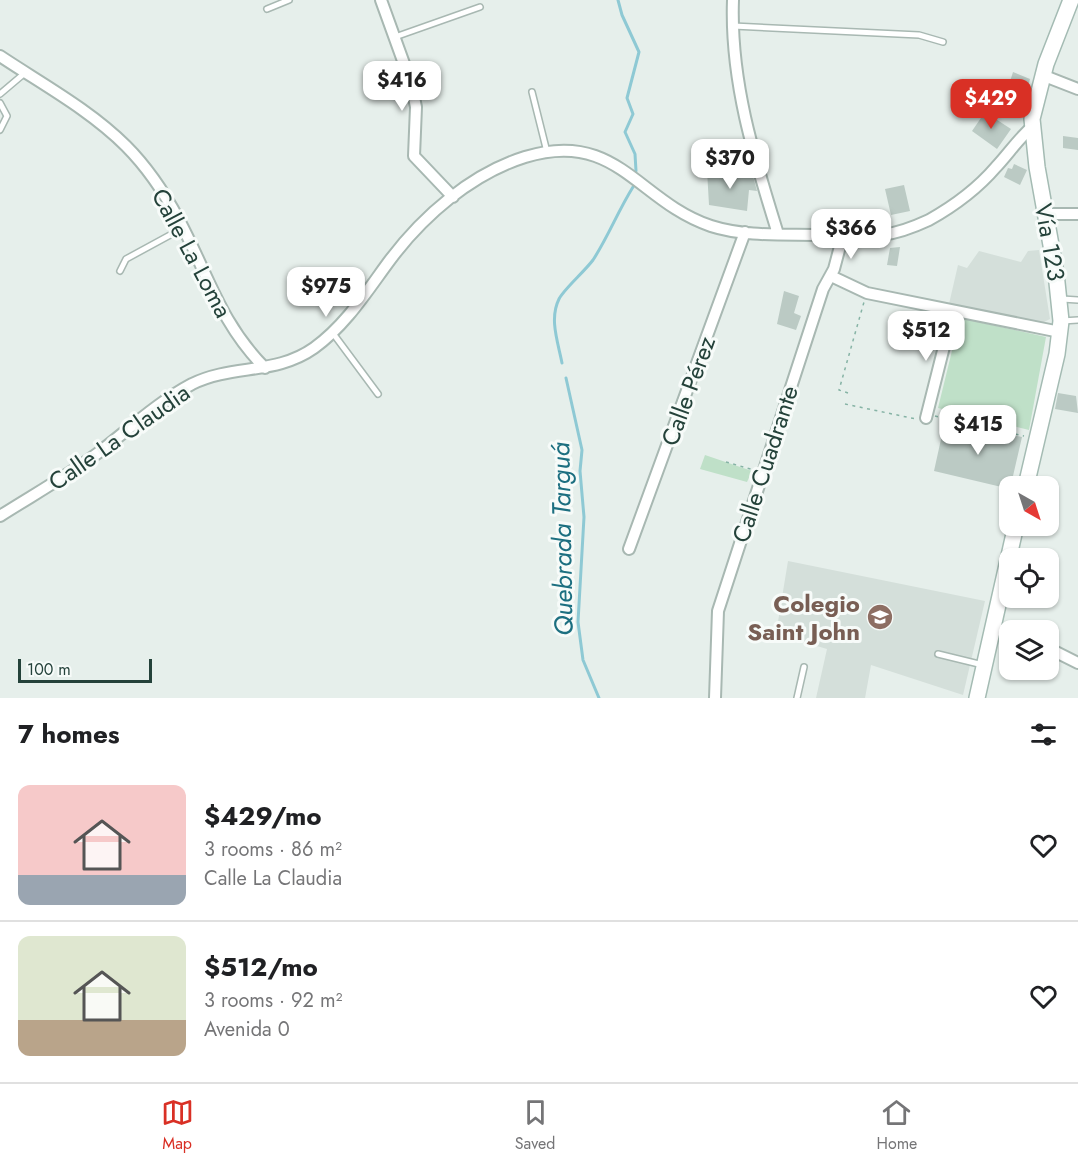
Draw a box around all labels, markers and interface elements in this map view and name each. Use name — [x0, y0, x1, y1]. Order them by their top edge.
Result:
pin: $416 — [366, 61, 438, 112]
text: $416 — [377, 66, 427, 95]
pin: $429 — [955, 79, 1027, 130]
text: $429 — [965, 84, 1017, 113]
pin: $370 — [694, 139, 766, 190]
text: $370 — [705, 144, 755, 173]
street label: Calle La Loma — [143, 182, 241, 324]
street label: Vía 123 — [1026, 200, 1074, 284]
pin: $366 — [815, 209, 887, 260]
text: $366 — [825, 214, 877, 243]
pin: $975 — [290, 267, 362, 318]
text: $975 — [301, 272, 351, 301]
pin: $512 — [890, 311, 962, 362]
text: $512 — [902, 316, 950, 345]
street label: Calle Pérez — [652, 331, 724, 451]
street label: Calle La Claudia — [41, 375, 197, 499]
street label: Calle Cuadrante — [723, 381, 807, 547]
pin: $415 — [942, 405, 1014, 456]
text: $415 — [953, 410, 1003, 439]
water label: Quebrada Targuá — [541, 441, 583, 636]
north arrow — [999, 476, 1059, 536]
map controls — [999, 476, 1059, 680]
button: locate — [999, 548, 1059, 608]
place label: Colegio Saint John — [747, 586, 860, 649]
school or university icon: Colegio Saint John — [865, 602, 895, 632]
button: layers — [999, 620, 1059, 680]
scale bar — [18, 656, 152, 684]
text: 100 m — [27, 658, 71, 681]
text: 7 homes — [18, 715, 120, 753]
icon: filters — [1027, 718, 1060, 751]
text: $429/mo — [204, 797, 322, 835]
icon: home — [66, 809, 138, 881]
icon: heart — [1027, 829, 1060, 862]
text: 3 rooms · 86 m² — [204, 835, 342, 864]
text: Calle La Claudia — [204, 864, 342, 893]
text: $512/mo — [204, 948, 318, 986]
icon: home — [66, 960, 138, 1032]
icon: heart — [1027, 980, 1060, 1013]
text: 3 rooms · 92 m² — [204, 986, 342, 1015]
text: Avenida 0 — [204, 1015, 290, 1044]
tab: Map — [161, 1096, 194, 1155]
tab: Saved — [515, 1096, 555, 1155]
tab: Home — [876, 1096, 917, 1155]

